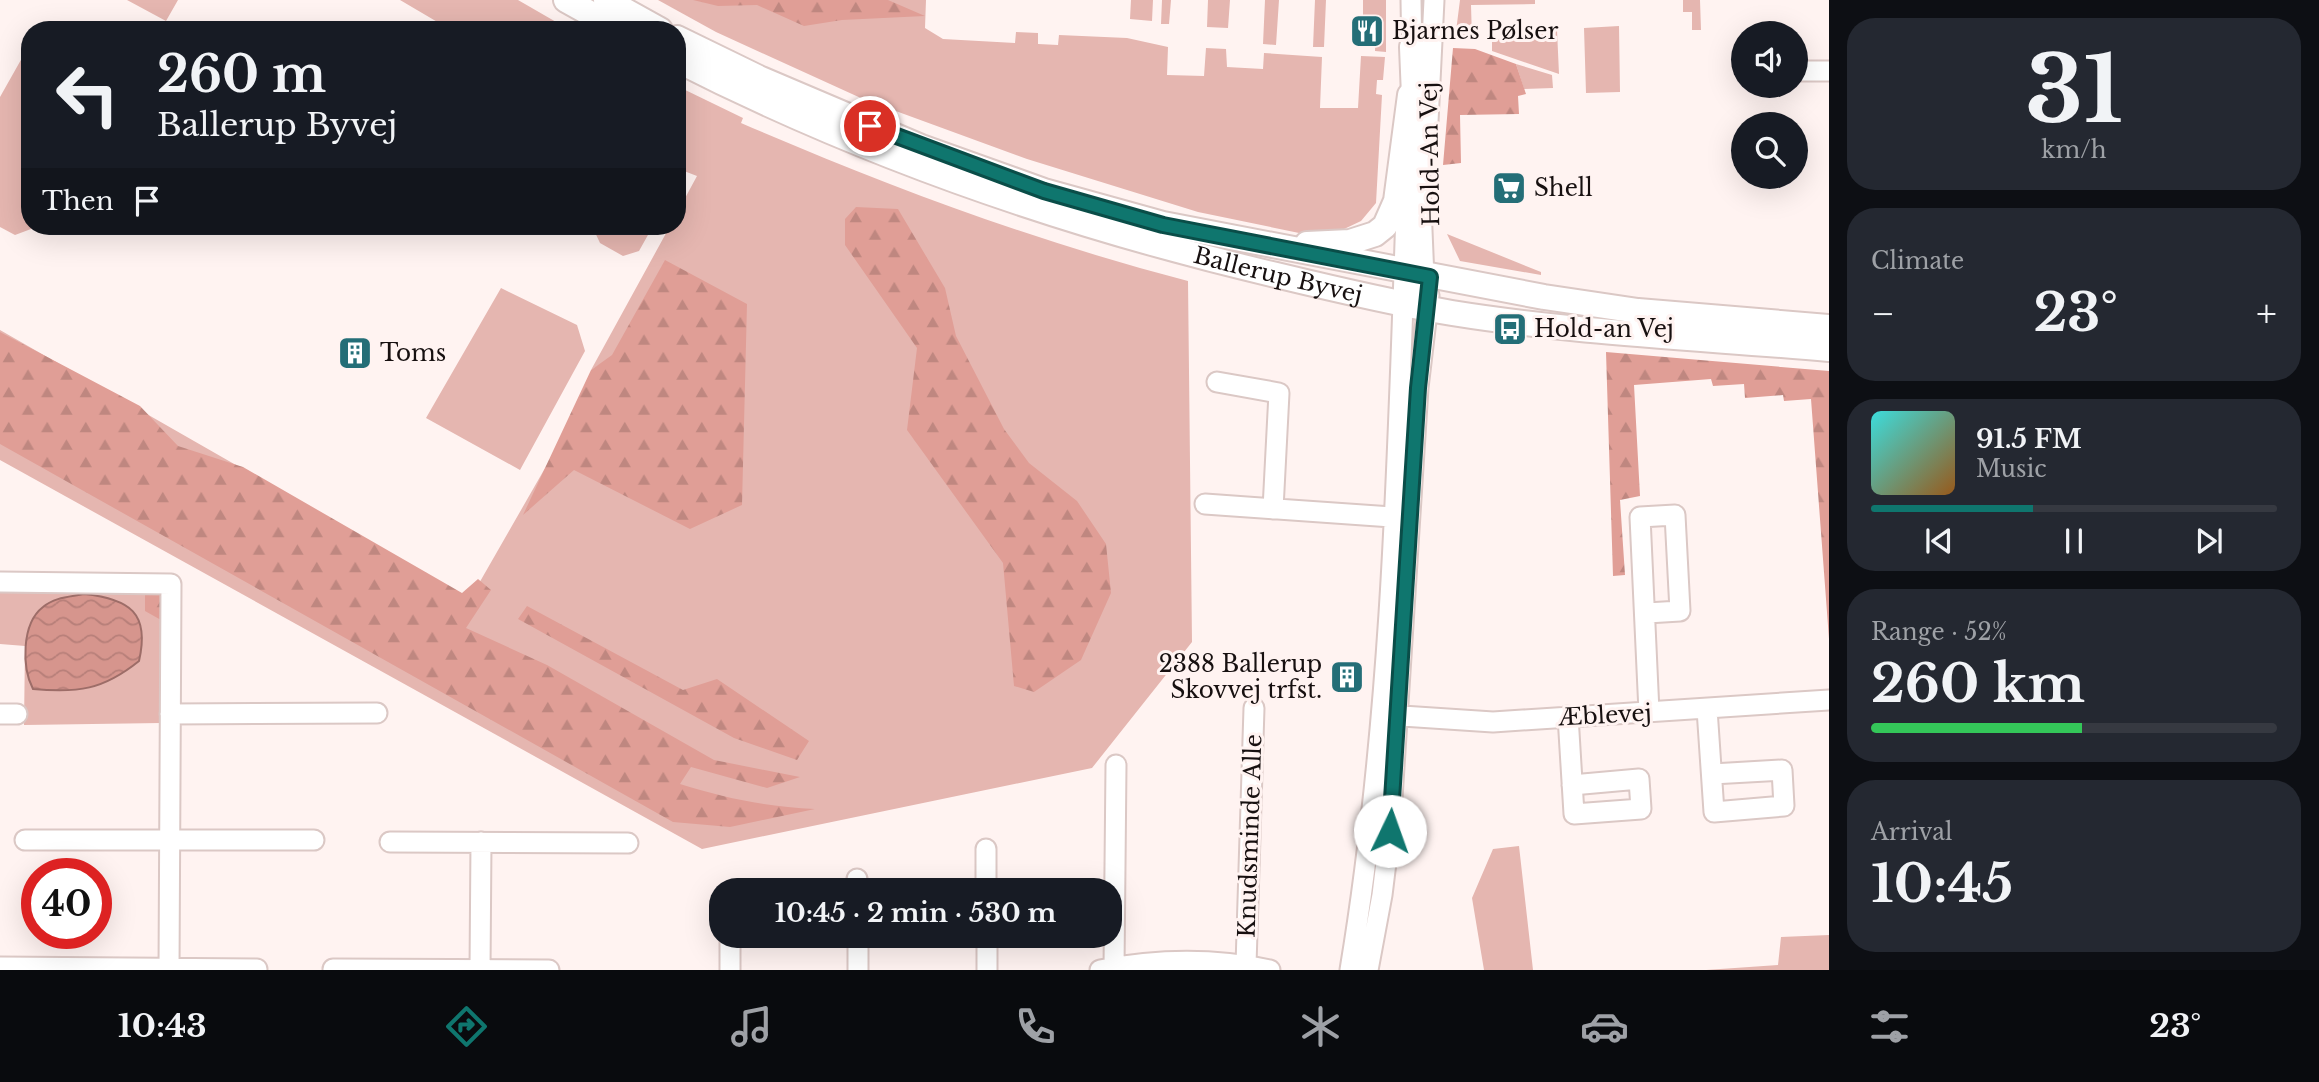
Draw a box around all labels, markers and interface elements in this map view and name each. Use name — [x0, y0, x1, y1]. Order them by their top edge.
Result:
restaurant icon: Bjarnes Pølser — [1348, 12, 1386, 50]
place label: Bjarnes Pølser — [1392, 17, 1558, 45]
map controls — [1731, 21, 1808, 189]
button: sound — [1731, 21, 1808, 98]
text: 31 — [2025, 34, 2123, 147]
text: 260 m — [157, 44, 326, 105]
icon: left — [42, 49, 133, 140]
street label: Hold-An Vej — [1415, 82, 1445, 226]
pin — [840, 96, 900, 156]
text: Ballerup Byvej — [157, 105, 397, 145]
icon: arrive — [851, 107, 889, 145]
button: search — [1731, 112, 1808, 189]
text: km/h — [2041, 136, 2107, 164]
supermarket icon: Shell — [1490, 169, 1528, 207]
place label: Shell — [1534, 174, 1593, 202]
icon: arrive — [128, 182, 166, 220]
text: Then — [42, 185, 114, 217]
street label: Ballerup Byvej — [1191, 241, 1365, 309]
text: Climate — [1871, 247, 1964, 275]
text: 23° — [2033, 281, 2118, 345]
text: − — [1871, 290, 1895, 337]
text: + — [2256, 290, 2277, 337]
bus stop icon: Hold-an Vej — [1491, 310, 1529, 348]
place label: Hold-an Vej — [1534, 315, 1674, 343]
building icon: Toms — [336, 334, 374, 372]
place label: Toms — [380, 339, 446, 367]
text: 91.5 FM — [1976, 423, 2082, 455]
text: Music — [1976, 455, 2047, 483]
icon: previous — [1920, 522, 1958, 560]
icon: pause — [2055, 522, 2093, 560]
icon: next — [2190, 522, 2228, 560]
text: Range · 52% — [1871, 618, 2007, 646]
place label: 2388 Ballerup Skovvej trfst. — [1159, 650, 1322, 704]
text: 260 km — [1871, 652, 2085, 716]
building icon: 2388 Ballerup Skovvej trfst. — [1328, 658, 1366, 696]
street label: Æblevej — [1557, 699, 1652, 731]
street label: Knudsminde Alle — [1232, 734, 1268, 938]
position arrow — [1353, 794, 1427, 868]
text: Arrival — [1871, 818, 1952, 846]
text: 10:45 — [1871, 852, 2013, 916]
speed limit sign: 40 — [21, 858, 112, 949]
text: 10:45 · 2 min · 530 m — [775, 897, 1056, 929]
icon: directions — [442, 1002, 491, 1051]
icon: music — [727, 1002, 776, 1051]
icon: phone — [1011, 1002, 1060, 1051]
icon: climate — [1296, 1002, 1345, 1051]
icon: car — [1580, 1002, 1629, 1051]
icon: filters — [1865, 1002, 1914, 1051]
text: 10:43 — [118, 1006, 207, 1046]
text: 23° — [2149, 1006, 2201, 1046]

